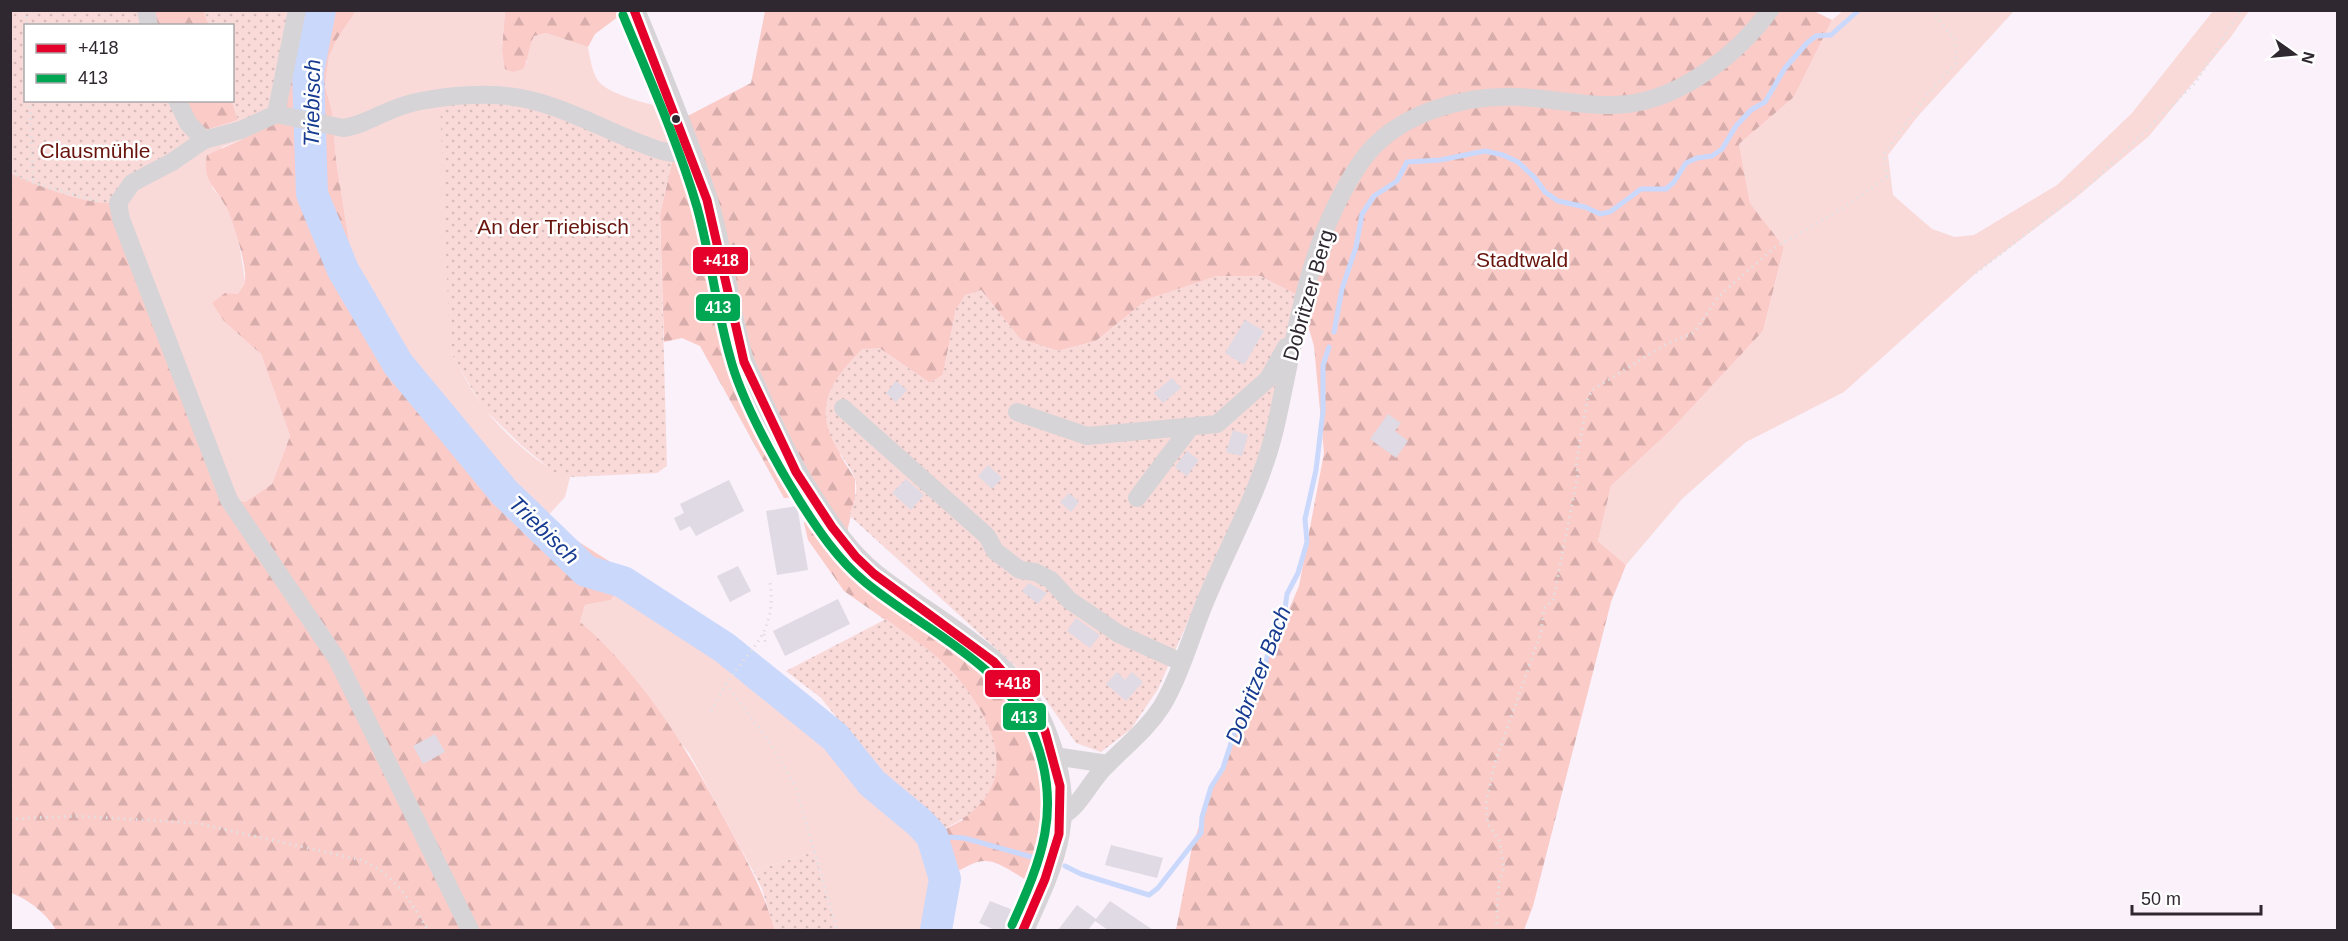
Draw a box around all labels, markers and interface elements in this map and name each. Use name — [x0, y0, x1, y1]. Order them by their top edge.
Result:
legend — [24, 24, 234, 102]
north arrow — [2264, 24, 2324, 84]
text: +418 — [78, 38, 119, 58]
text: N — [2298, 50, 2318, 66]
water label: Triebisch — [299, 59, 325, 147]
text: 413 — [78, 68, 108, 88]
unlabelled marker — [670, 113, 682, 125]
park label: Clausmühle — [40, 139, 150, 162]
park label: An der Triebisch — [477, 215, 629, 238]
street label: Dobritzer Berg — [1278, 227, 1338, 363]
line badge: +418 — [692, 246, 749, 275]
park label: Stadtwald — [1476, 248, 1568, 271]
text: +418 — [703, 252, 739, 269]
line badge: 413 — [695, 293, 741, 322]
text: 413 — [705, 299, 731, 316]
water label: Triebisch — [504, 491, 584, 569]
water label: Dobritzer Bach — [1220, 603, 1296, 747]
line badge: +418 — [984, 669, 1041, 698]
text: +418 — [995, 675, 1031, 692]
line badge: 413 — [1002, 702, 1047, 731]
text: 413 — [1011, 709, 1037, 726]
scale bar — [2132, 878, 2261, 916]
text: 50 m — [2141, 889, 2181, 909]

